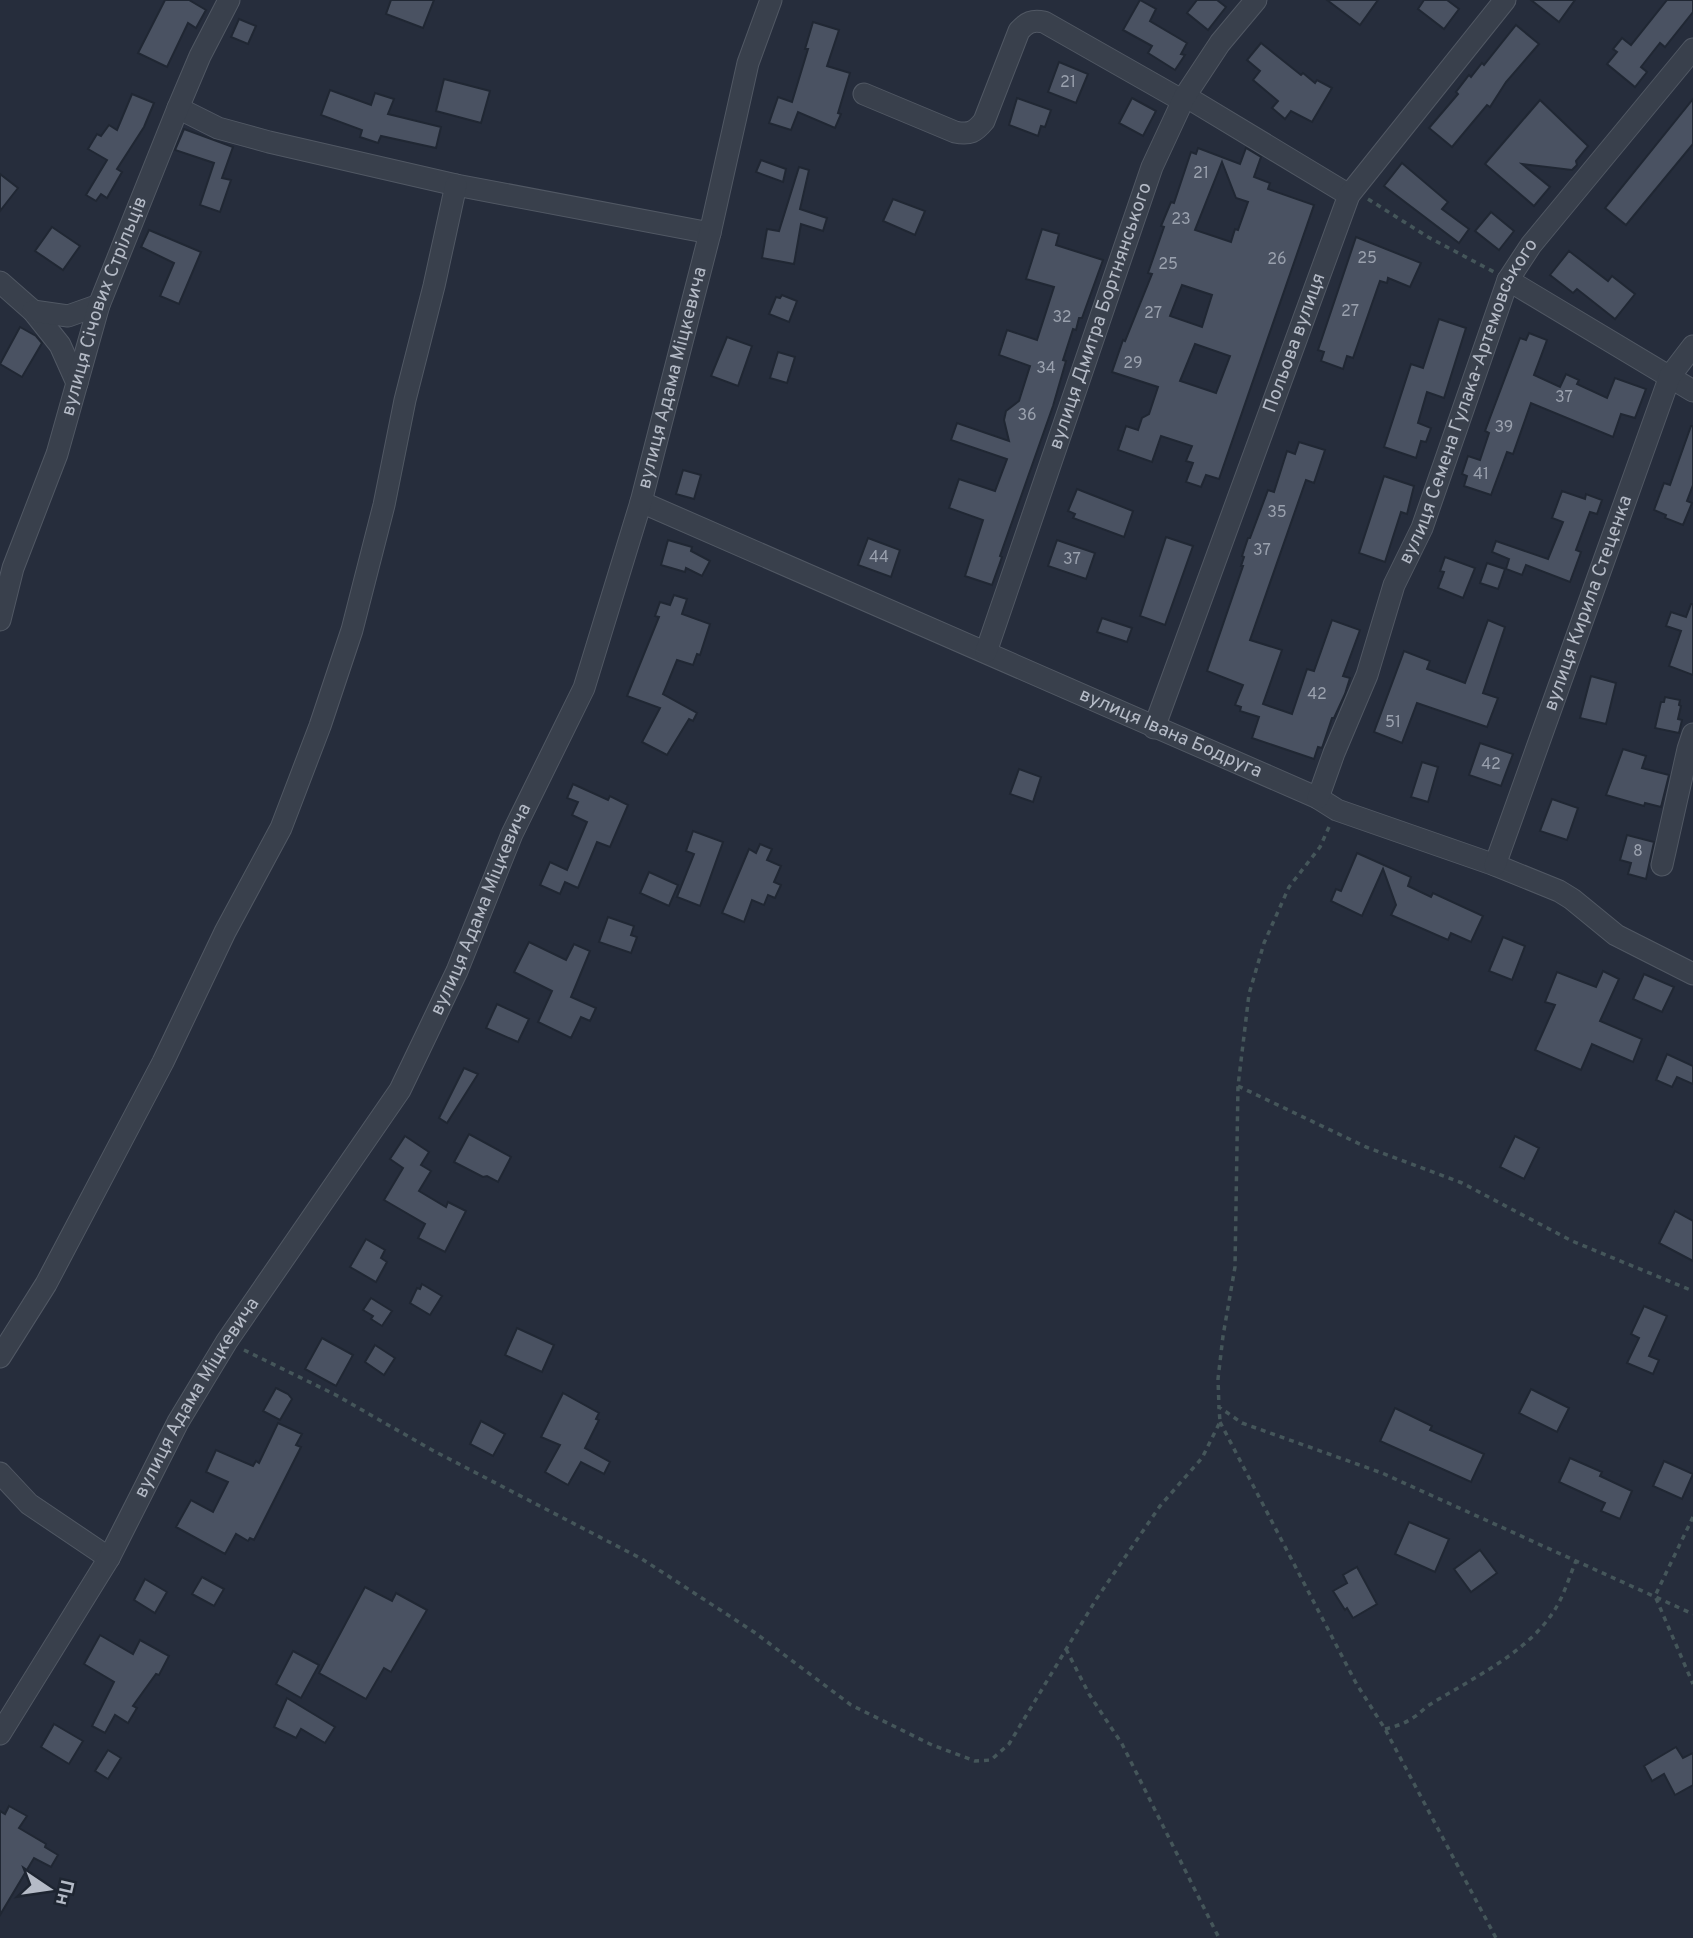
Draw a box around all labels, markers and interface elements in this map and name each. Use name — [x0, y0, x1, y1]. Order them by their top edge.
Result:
house number: 21 — [1060, 73, 1076, 93]
house number: 21 — [1193, 164, 1209, 184]
street label: вулиця Дмитра Бортнянського — [1044, 180, 1158, 453]
street label: вулиця Січових Стрільців — [56, 193, 153, 419]
house number: 23 — [1171, 210, 1191, 230]
street label: вулиця Семена Гулака-Артемовського — [1394, 234, 1544, 568]
house number: 25 — [1357, 249, 1377, 269]
house number: 26 — [1267, 250, 1287, 270]
house number: 25 — [1158, 255, 1178, 275]
street label: вулиця Адама Міцкевича — [633, 264, 713, 492]
street label: Польова вулиця — [1258, 270, 1331, 416]
house number: 27 — [1341, 302, 1359, 322]
house number: 27 — [1144, 304, 1162, 324]
house number: 32 — [1052, 308, 1072, 328]
house number: 29 — [1123, 354, 1143, 374]
house number: 34 — [1036, 359, 1056, 379]
house number: 37 — [1555, 388, 1573, 408]
house number: 36 — [1017, 406, 1037, 426]
house number: 39 — [1495, 418, 1513, 438]
house number: 41 — [1473, 465, 1489, 485]
street label: вулиця Кирила Стеценка — [1539, 492, 1638, 714]
house number: 35 — [1267, 503, 1287, 523]
house number: 37 — [1253, 541, 1271, 561]
house number: 44 — [869, 548, 889, 568]
house number: 37 — [1063, 550, 1081, 570]
street label: вулиця Івана Бодруга — [1076, 683, 1266, 784]
house number: 42 — [1307, 685, 1327, 705]
house number: 51 — [1385, 713, 1401, 733]
house number: 42 — [1481, 755, 1501, 775]
street label: вулиця Адама Міцкевича — [425, 799, 537, 1020]
house number: 8 — [1633, 842, 1643, 862]
street label: вулиця Адама Міцкевича — [129, 1293, 265, 1502]
north arrow — [14, 1854, 84, 1924]
text: Пн — [49, 1877, 78, 1908]

